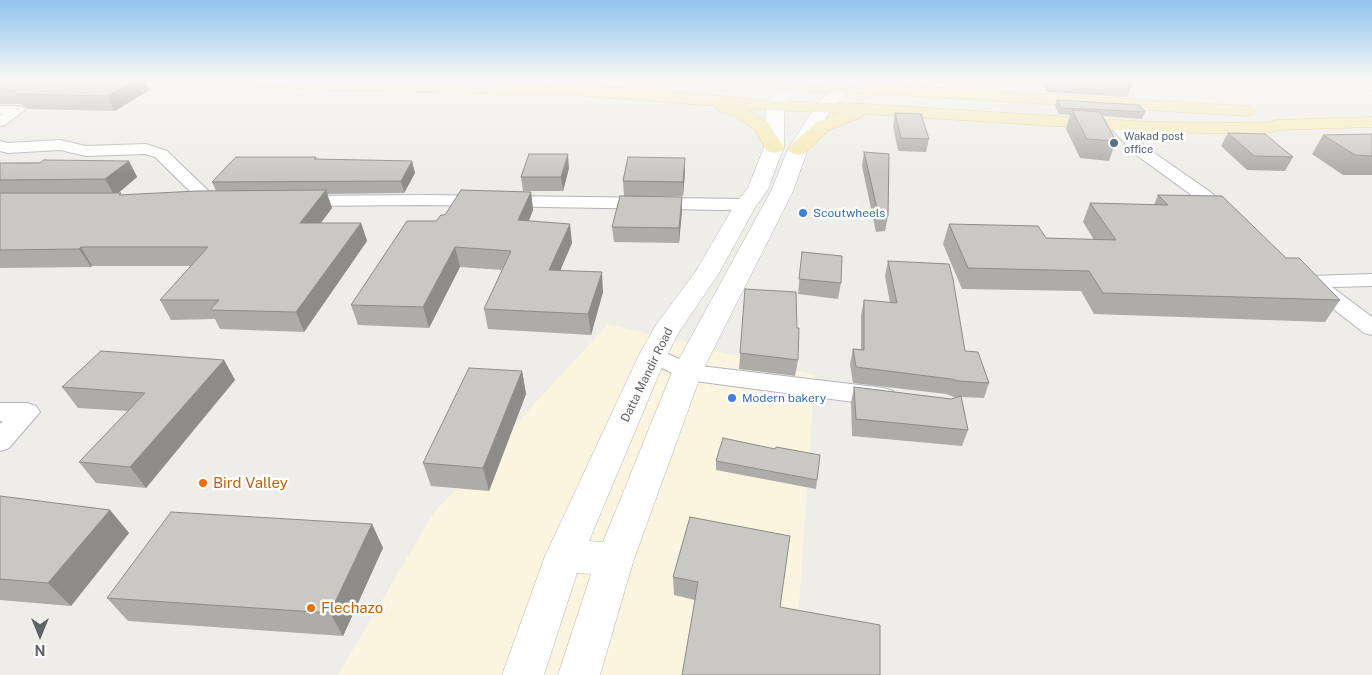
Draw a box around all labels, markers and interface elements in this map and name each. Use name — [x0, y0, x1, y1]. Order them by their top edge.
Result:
place label: Wakad post office — [1124, 130, 1184, 156]
marker: Wakad post office — [1108, 137, 1120, 149]
place label: Scoutwheels — [813, 206, 885, 220]
marker: Scoutwheels — [797, 207, 809, 219]
street label: Datta Mandir Road — [618, 325, 676, 425]
place label: Modern bakery — [742, 391, 826, 405]
marker: Modern bakery — [726, 392, 738, 404]
place label: Bird Valley — [213, 474, 288, 492]
marker: Bird Valley — [197, 477, 209, 489]
place label: Flechazo — [321, 599, 383, 617]
marker: Flechazo — [305, 602, 317, 614]
north arrow — [15, 610, 65, 660]
text: N — [35, 642, 45, 658]

